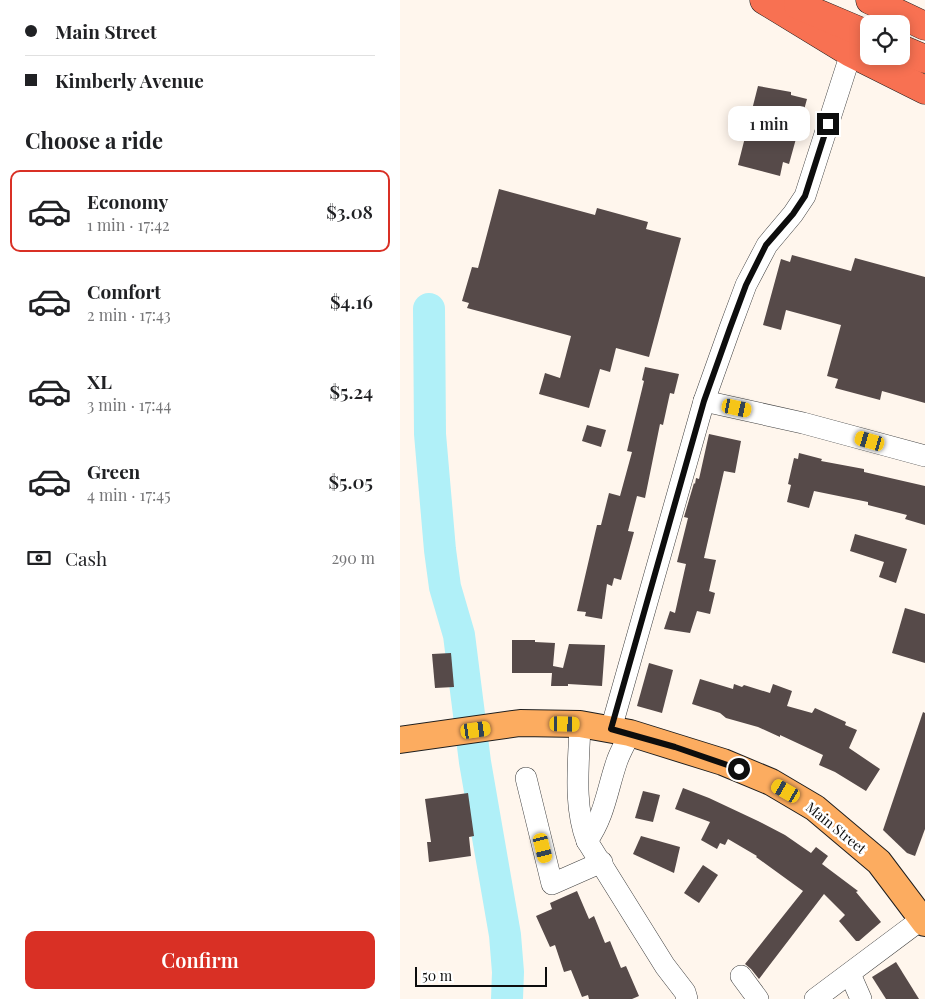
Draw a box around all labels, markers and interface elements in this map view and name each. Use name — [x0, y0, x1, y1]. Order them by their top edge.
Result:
map controls — [860, 15, 910, 65]
button: locate — [860, 15, 910, 65]
text: Main Street — [55, 18, 157, 44]
text: Kimberly Avenue — [55, 67, 204, 93]
callout: 1 min — [728, 106, 810, 142]
text: 1 min — [750, 113, 788, 134]
route end — [817, 113, 839, 135]
text: Choose a ride — [25, 125, 163, 155]
text: Economy — [87, 188, 168, 214]
icon: car — [27, 189, 72, 234]
text: $3.08 — [326, 198, 373, 224]
text: 1 min · 17:42 — [87, 214, 170, 235]
text: Comfort — [87, 278, 161, 304]
icon: car — [27, 279, 72, 324]
text: $4.16 — [330, 288, 373, 314]
text: 2 min · 17:43 — [87, 304, 171, 325]
text: XL — [87, 368, 112, 394]
icon: car — [27, 369, 72, 414]
text: $5.24 — [329, 378, 373, 404]
text: 3 min · 17:44 — [87, 394, 171, 415]
car — [720, 398, 753, 418]
car — [853, 430, 886, 452]
text: Green — [87, 458, 140, 484]
icon: car — [27, 459, 72, 504]
text: $5.05 — [329, 468, 373, 494]
text: 4 min · 17:45 — [87, 484, 171, 505]
icon: cash — [25, 544, 53, 572]
text: Cash — [65, 545, 107, 571]
text: 290 m — [331, 547, 375, 568]
car — [549, 716, 580, 732]
car — [460, 720, 491, 740]
route start — [728, 758, 750, 780]
car — [769, 777, 802, 805]
street label: Main Street — [802, 797, 871, 859]
car — [532, 832, 553, 864]
button: Confirm — [25, 931, 375, 989]
scale bar — [415, 964, 548, 987]
text: 50 m — [422, 966, 452, 985]

